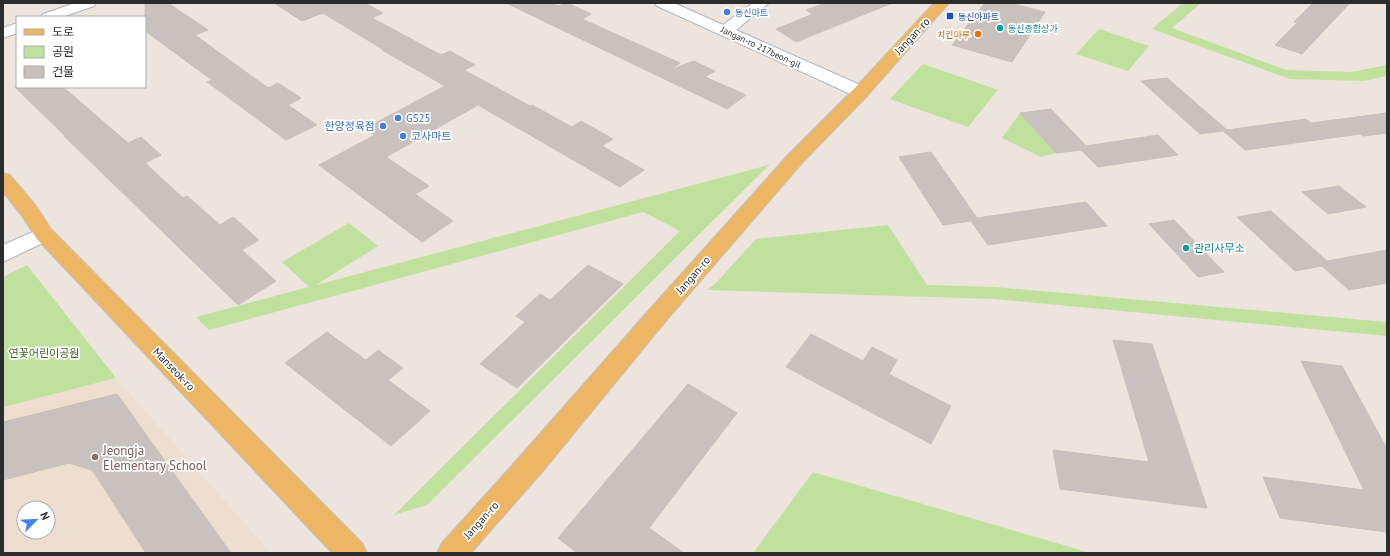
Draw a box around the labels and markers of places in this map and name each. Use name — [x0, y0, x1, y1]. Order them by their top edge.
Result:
marker: 동신마트 — [722, 7, 732, 17]
place label: 동신마트 — [735, 7, 768, 18]
marker: 동신아파트 — [945, 11, 955, 21]
place label: 동신아파트 — [958, 11, 999, 22]
marker: 동신종합상가 — [995, 23, 1005, 33]
place label: 동신종합상가 — [1008, 23, 1058, 34]
place label: 치킨마루 — [937, 29, 970, 40]
marker: 치킨마루 — [973, 29, 983, 39]
place label: GS25 — [406, 111, 431, 125]
marker: GS25 — [393, 113, 403, 123]
place label: 한양정육점 — [324, 119, 375, 133]
marker: 한양정육점 — [378, 121, 388, 131]
place label: 코사마트 — [411, 129, 451, 143]
marker: 코사마트 — [398, 131, 408, 141]
place label: 관리사무소 — [1194, 241, 1245, 255]
marker: 관리사무소 — [1181, 243, 1191, 253]
place label: Jeongja Elementary School — [102, 442, 207, 474]
marker: Jeongja Elementary School — [90, 452, 100, 462]

